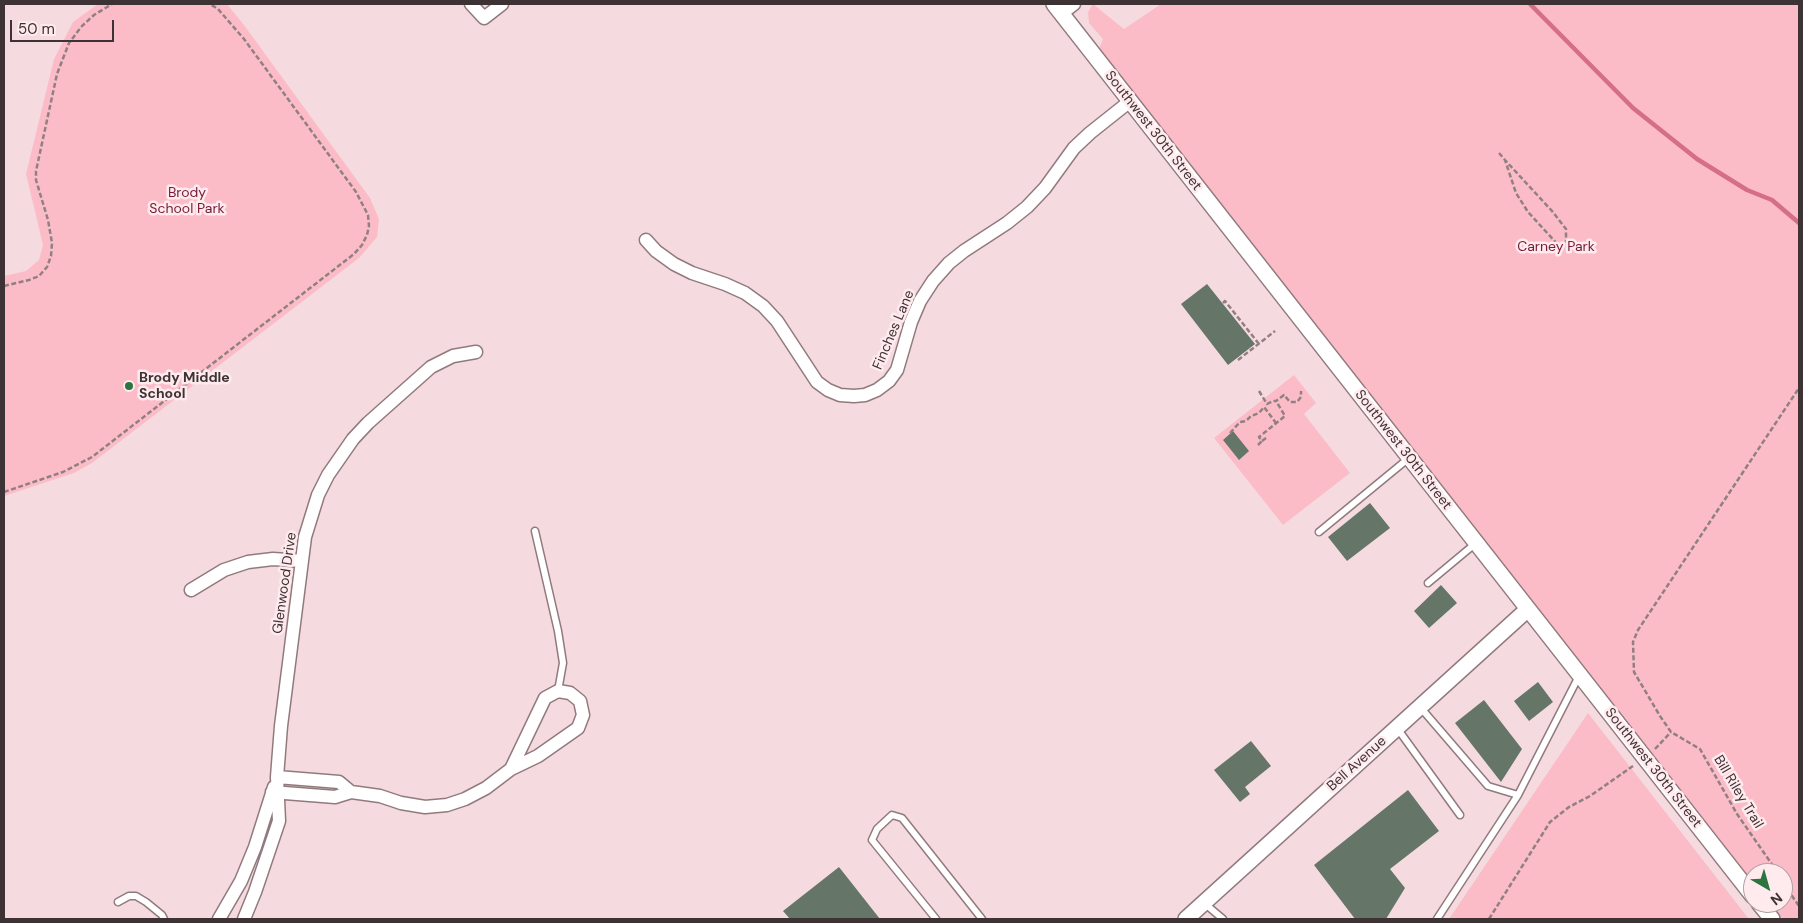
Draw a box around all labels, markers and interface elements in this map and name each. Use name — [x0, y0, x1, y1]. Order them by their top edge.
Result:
scale bar — [12, 10, 116, 42]
text: 50 m — [18, 19, 55, 39]
street label: Southwest 30th Street — [1101, 68, 1205, 194]
park label: Brody School Park — [149, 185, 225, 218]
park label: Carney Park — [1517, 239, 1595, 255]
street label: Finches Lane — [870, 288, 918, 372]
place label: Brody Middle School — [139, 370, 230, 402]
marker: Brody Middle School — [123, 380, 135, 392]
street label: Southwest 30th Street — [1351, 387, 1455, 513]
street label: Glenwood Drive — [270, 531, 300, 635]
street label: Southwest 30th Street — [1601, 705, 1705, 831]
street label: Bell Avenue — [1324, 733, 1390, 795]
street label: Bill Riley Trail — [1710, 752, 1766, 832]
north arrow — [1743, 863, 1793, 913]
text: N — [1767, 889, 1786, 909]

